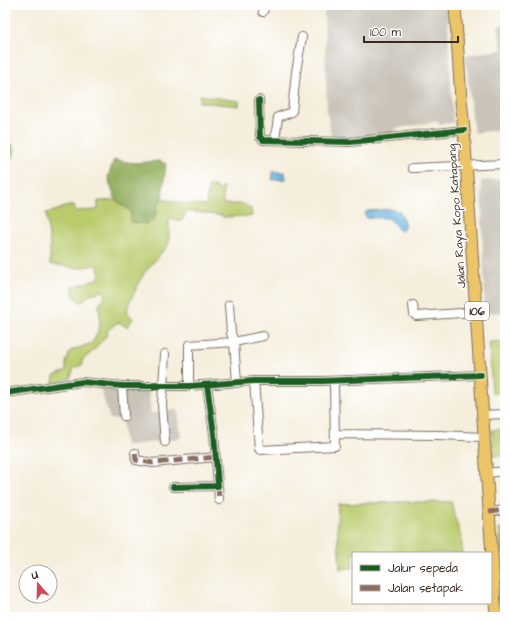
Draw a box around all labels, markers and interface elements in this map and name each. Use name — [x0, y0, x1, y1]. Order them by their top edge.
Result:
scale bar — [364, 18, 458, 44]
text: 100 m — [370, 24, 401, 41]
street label: Jalan Raya Kopo Katapang — [443, 143, 472, 289]
road number: 106 — [465, 302, 489, 320]
legend — [352, 552, 492, 604]
text: Jalur sepeda — [388, 560, 458, 577]
north arrow — [18, 564, 58, 604]
text: U — [28, 567, 40, 584]
text: Jalan setapak — [388, 580, 464, 597]

